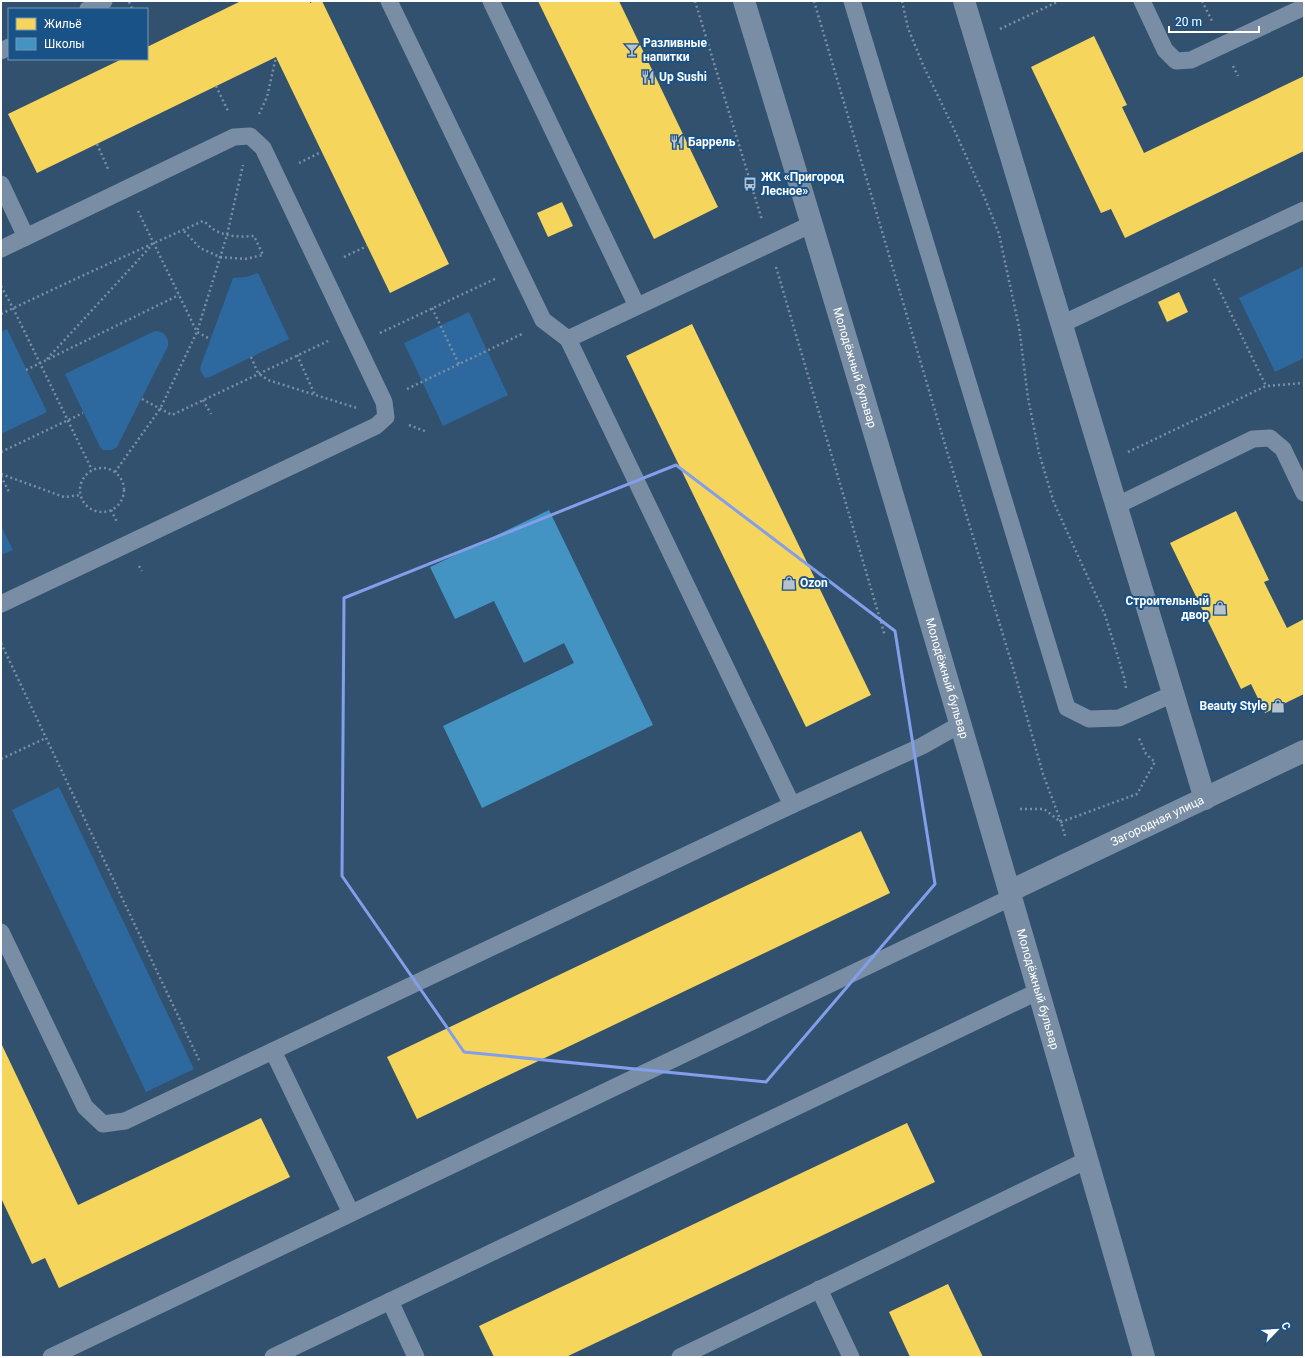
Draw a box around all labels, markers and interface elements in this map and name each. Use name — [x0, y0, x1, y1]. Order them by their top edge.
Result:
legend — [8, 8, 148, 60]
scale bar — [1169, 8, 1259, 34]
text: 20 m — [1175, 15, 1202, 29]
text: Жильё — [44, 17, 82, 31]
place label: Разливные напитки — [643, 36, 707, 64]
text: Школы — [44, 37, 85, 51]
bar icon: Разливные напитки — [624, 42, 640, 58]
restaurant icon: Up Sushi — [640, 69, 656, 85]
place label: Up Sushi — [659, 70, 707, 84]
restaurant icon: Баррель — [669, 134, 685, 150]
place label: Баррель — [688, 135, 736, 149]
place label: ЖК «Пригород Лесное» — [761, 170, 845, 198]
bus stop icon: ЖК «Пригород Лесное» — [742, 176, 758, 192]
street label: Молодёжный бульвар — [830, 306, 880, 430]
shop icon: Ozon — [781, 575, 797, 591]
place label: Ozon — [800, 576, 828, 590]
place label: Строительный двор — [1125, 594, 1209, 622]
shop icon: Строительный двор — [1212, 600, 1228, 616]
street label: Молодёжный бульвар — [923, 616, 971, 741]
shop icon: Beauty Style — [1270, 698, 1286, 714]
place label: Beauty Style — [1199, 699, 1268, 713]
street label: Загородная улица — [1108, 793, 1206, 849]
street label: Молодёжный бульвар — [1014, 927, 1062, 1052]
north arrow — [1257, 1310, 1297, 1350]
text: С — [1278, 1320, 1293, 1332]

